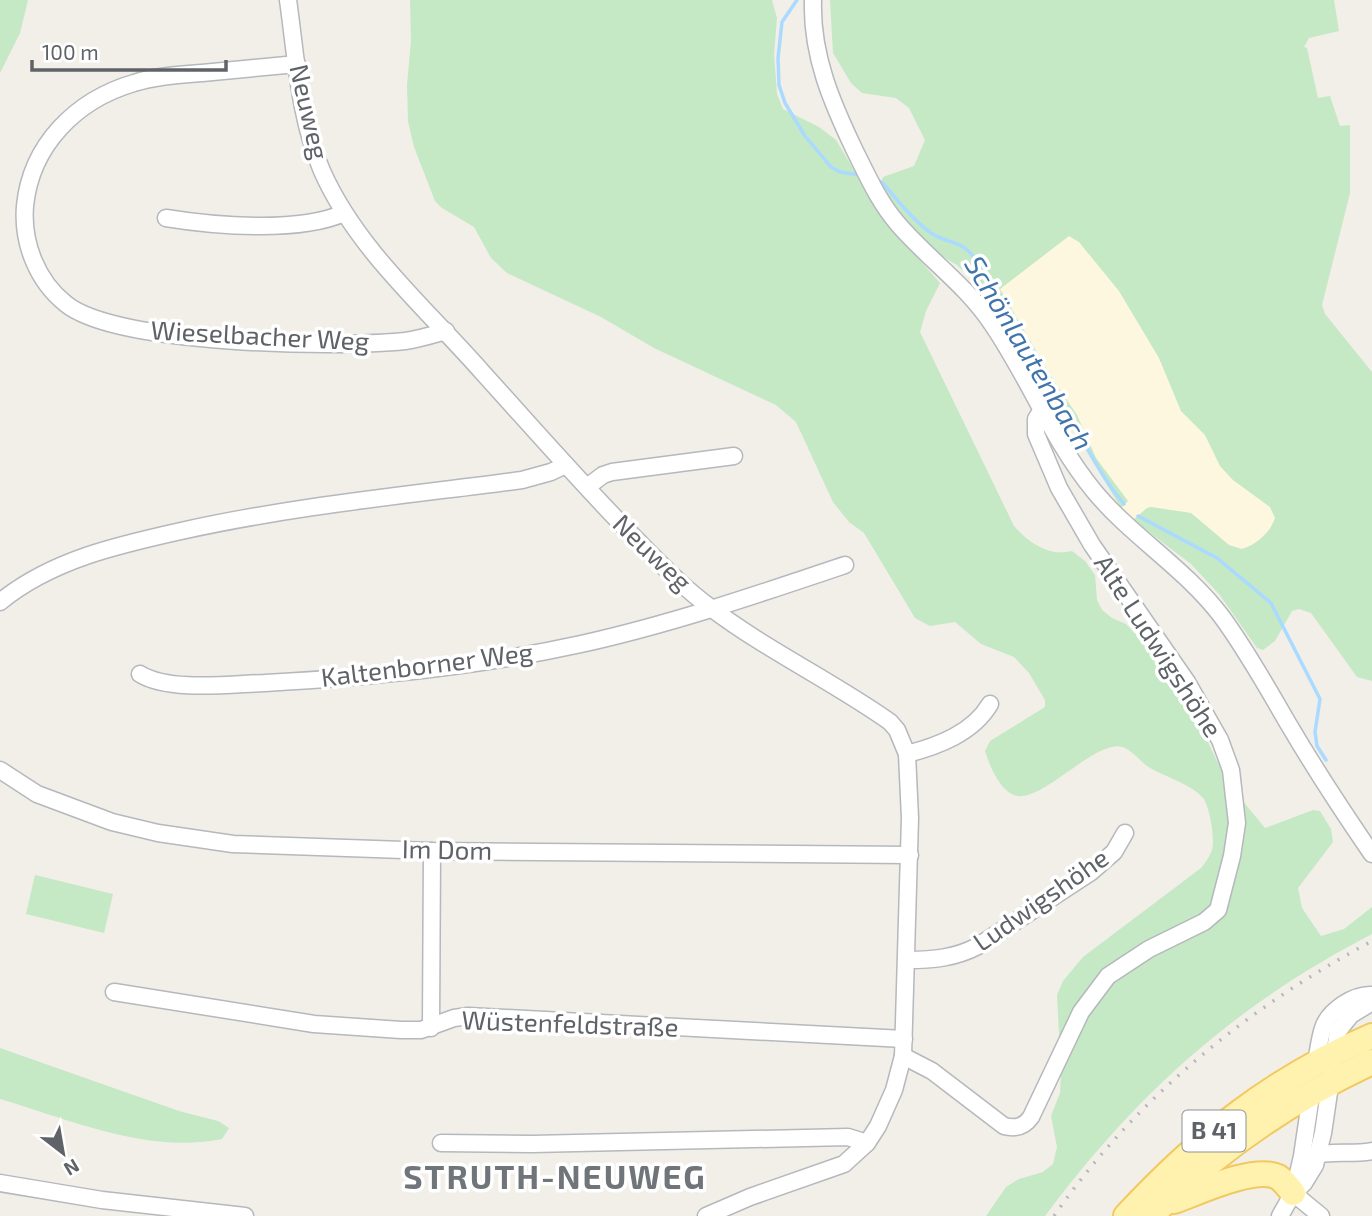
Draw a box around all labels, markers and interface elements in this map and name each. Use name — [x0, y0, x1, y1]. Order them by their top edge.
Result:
scale bar — [32, 28, 226, 72]
text: 100 m — [42, 39, 99, 64]
street label: Neuweg — [284, 61, 336, 162]
water label: Schönlautenbach — [958, 249, 1101, 456]
street label: Wieselbacher Weg — [150, 313, 370, 356]
street label: Neuweg — [607, 507, 699, 597]
street label: Alte Ludwigshöhe — [1089, 548, 1230, 742]
street label: Kaltenborner Weg — [319, 635, 535, 692]
street label: Im Dom — [402, 832, 492, 865]
street label: Ludwigshöhe — [967, 841, 1114, 957]
street label: Wüstenfeldstraße — [461, 1003, 679, 1042]
road number: B 41 — [1182, 1111, 1246, 1152]
north arrow — [28, 1118, 98, 1188]
text: N — [60, 1155, 84, 1181]
district label: STRUTH-NEUWEG — [403, 1156, 707, 1196]

